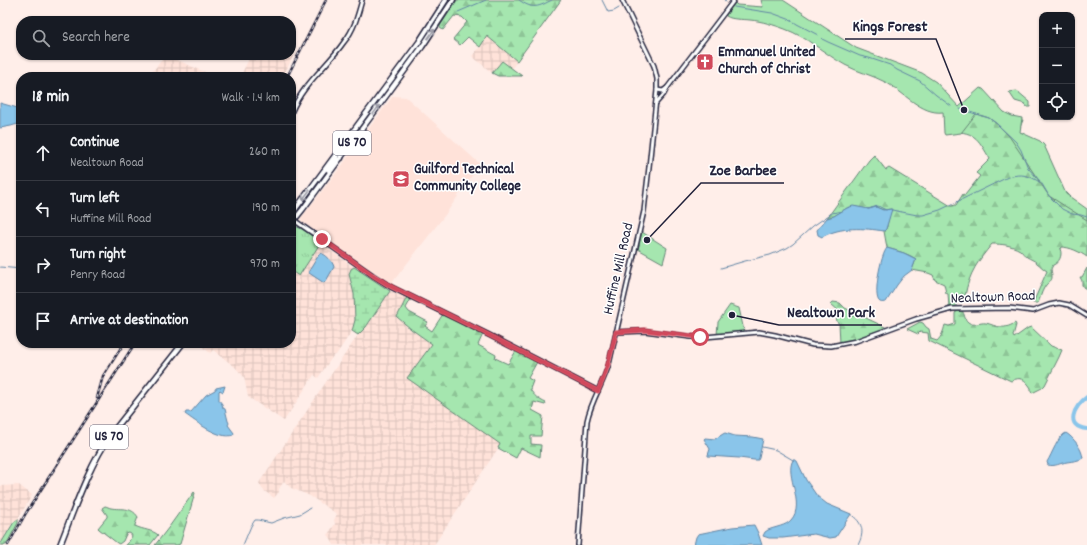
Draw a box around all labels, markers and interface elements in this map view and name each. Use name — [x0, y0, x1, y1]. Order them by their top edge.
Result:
callout: Kings Forest — [845, 11, 936, 39]
map controls — [1039, 12, 1075, 120]
button: + — [1039, 12, 1075, 48]
search box — [16, 16, 296, 60]
text: Kings Forest — [853, 16, 928, 39]
icon: search — [30, 27, 52, 49]
text: Search here — [62, 27, 130, 49]
one-way arrow — [427, 29, 435, 40]
place label: Emmanuel United Church of Christ — [718, 42, 816, 81]
button: − — [1039, 48, 1075, 84]
church icon: Emmanuel United Church of Christ — [695, 52, 715, 72]
button: locate — [1039, 84, 1075, 120]
text: 18 min — [32, 86, 69, 110]
text: Walk · 1.4 km — [221, 89, 280, 108]
one-way arrow — [372, 105, 380, 116]
road number: US 70 — [333, 131, 371, 155]
text: Continue — [70, 132, 119, 154]
icon: ahead — [32, 142, 54, 164]
text: 260 m — [249, 143, 280, 162]
text: Nealtown Road — [70, 154, 144, 173]
callout: Zoe Barbee — [701, 155, 784, 183]
place label: Guilford Technical Community College — [414, 159, 521, 198]
text: Zoe Barbee — [710, 160, 776, 183]
school or university icon: Guilford Technical Community College — [391, 169, 411, 189]
text: Turn left — [70, 188, 119, 210]
one-way arrow — [302, 189, 311, 200]
icon: left — [32, 198, 54, 220]
text: 190 m — [252, 199, 280, 218]
text: Huffine Mill Road — [70, 210, 151, 229]
street label: Huffine Mill Road — [598, 221, 640, 317]
route end — [313, 230, 331, 248]
text: Turn right — [70, 244, 126, 266]
icon: right — [32, 254, 54, 276]
text: 970 m — [250, 255, 280, 274]
text: Penry Road — [70, 266, 125, 285]
street label: Nealtown Road — [950, 286, 1036, 310]
callout: Nealtown Park — [779, 297, 882, 325]
text: Nealtown Park — [787, 302, 875, 325]
icon: arrive — [32, 310, 54, 332]
text: Arrive at destination — [70, 310, 188, 332]
route start — [691, 328, 709, 346]
road number: US 70 — [90, 425, 128, 449]

